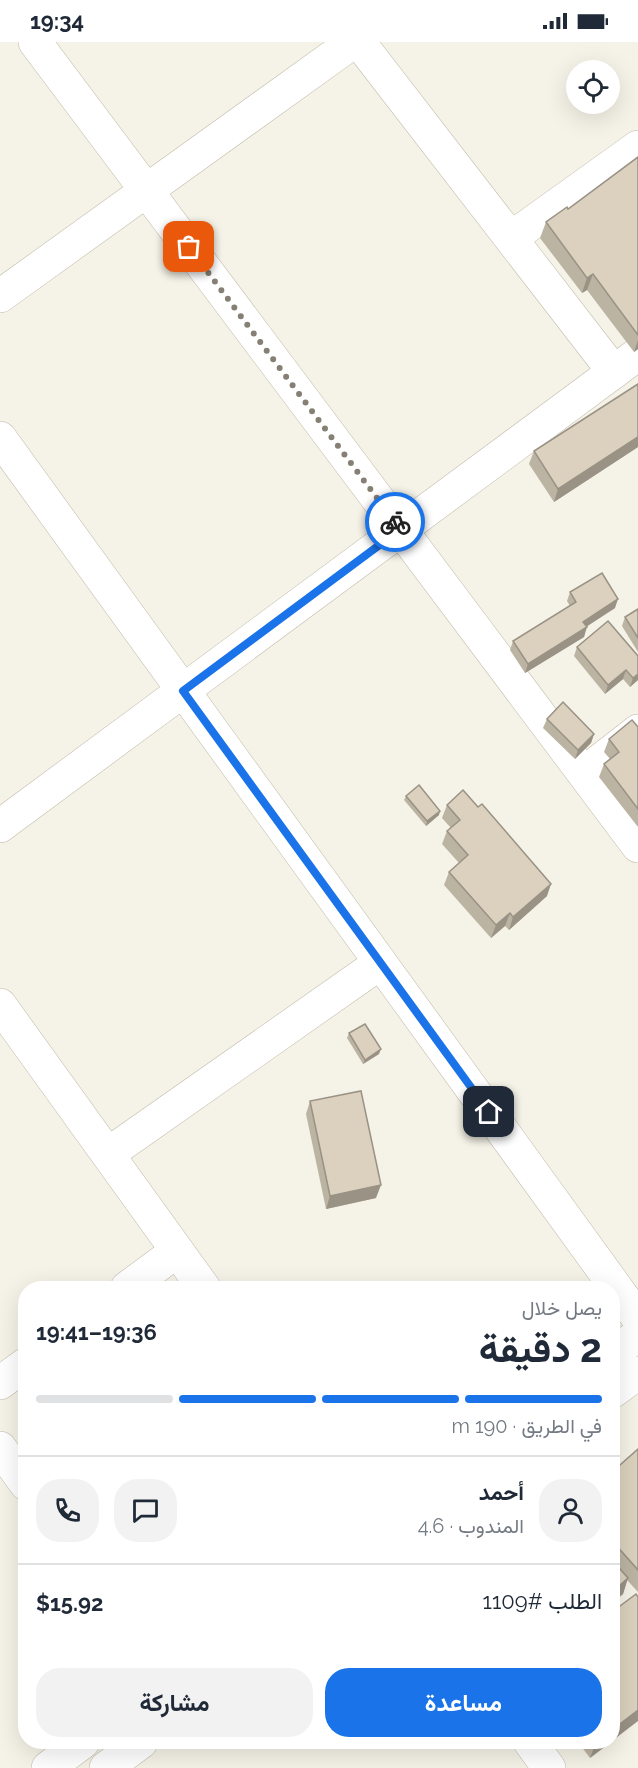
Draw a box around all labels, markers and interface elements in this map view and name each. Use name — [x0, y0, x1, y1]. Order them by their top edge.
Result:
text: 19:34 — [30, 8, 84, 34]
map controls — [566, 60, 620, 114]
button: locate — [566, 60, 620, 114]
pin — [163, 221, 214, 272]
icon: bag — [172, 230, 205, 263]
courier — [365, 492, 425, 552]
icon: bike — [379, 506, 412, 539]
pin — [463, 1086, 514, 1137]
icon: home — [472, 1095, 505, 1128]
text: يصل خلال — [522, 1296, 602, 1320]
text: 19:36–19:41 — [36, 1319, 157, 1345]
text: 2 دقيقة — [479, 1325, 602, 1371]
text: في الطريق · 190 m — [451, 1414, 602, 1438]
button: phone — [36, 1479, 99, 1542]
button: chat — [114, 1479, 177, 1542]
text: أحمد — [479, 1479, 524, 1505]
button: person — [539, 1479, 602, 1542]
text: المندوب · 4.6 — [418, 1514, 524, 1538]
text: الطلب #1109 — [483, 1588, 602, 1614]
text: $15.92 — [36, 1590, 103, 1616]
button: مشاركة — [36, 1668, 313, 1737]
button: مساعدة — [325, 1668, 602, 1737]

